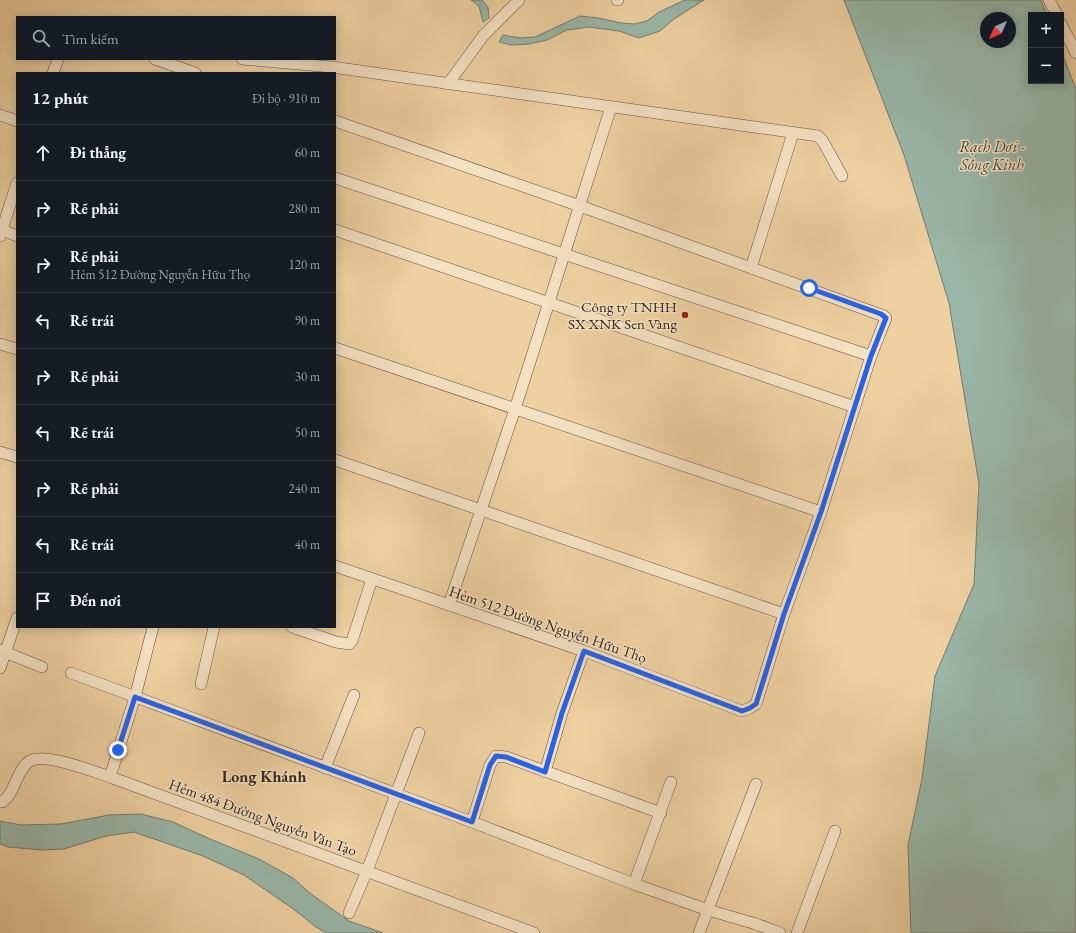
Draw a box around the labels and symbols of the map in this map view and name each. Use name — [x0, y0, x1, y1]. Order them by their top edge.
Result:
north arrow — [980, 12, 1016, 48]
water label: Rạch Dơi - Sông Kinh — [959, 136, 1025, 175]
route start — [800, 279, 818, 297]
place label: Công ty TNHH SX XNK Sen Vàng — [568, 297, 677, 333]
marker: Công ty TNHH SX XNK Sen Vàng — [680, 310, 690, 320]
street label: Hẻm 512 Đường Nguyễn Hữu Thọ — [447, 581, 649, 667]
route end — [109, 741, 127, 759]
district label: Long Khánh — [222, 766, 306, 787]
street label: Hẻm 484 Đường Nguyễn Văn Tạo — [166, 774, 360, 860]

